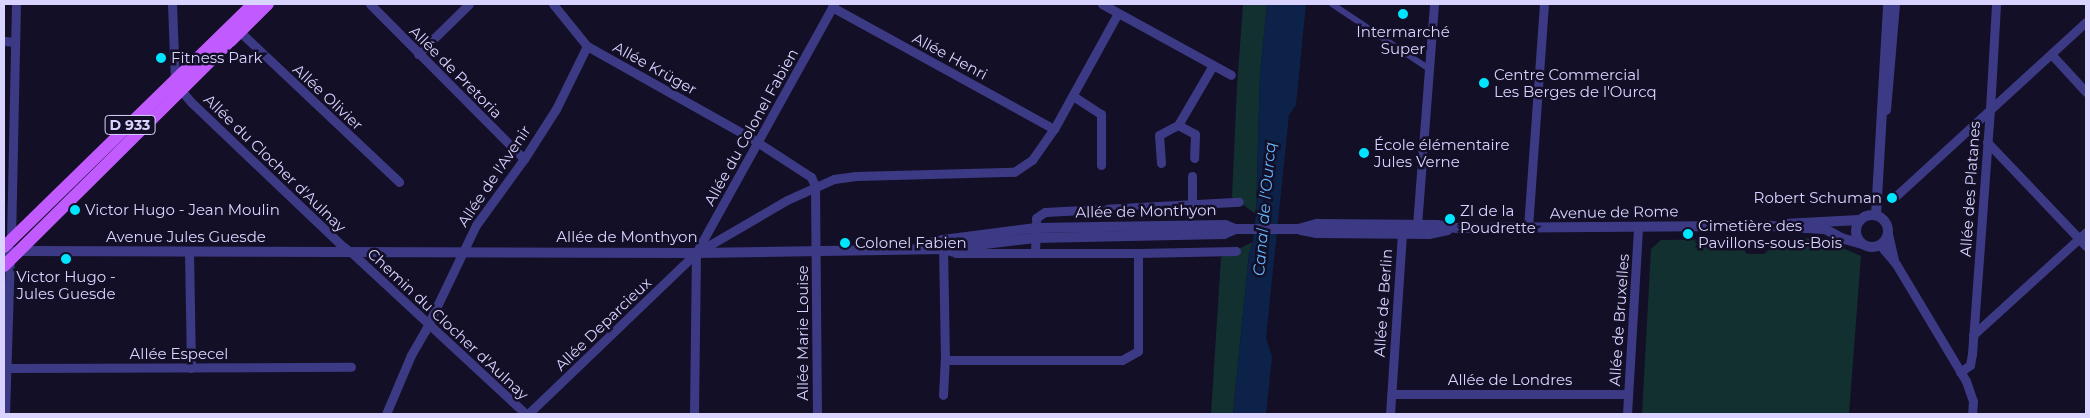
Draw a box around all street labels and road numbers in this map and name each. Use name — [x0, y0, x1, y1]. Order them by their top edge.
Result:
street label: Allée de Pretoria — [406, 22, 506, 122]
street label: Allée Henri — [909, 29, 991, 83]
street label: Allée Krüger — [610, 38, 700, 98]
street label: Allée du Colonel Fabien — [700, 45, 802, 209]
street label: Allée Olivier — [289, 60, 367, 134]
street label: Allée du Clocher d'Aulnay — [200, 90, 350, 236]
road number: D 933 — [104, 114, 156, 136]
street label: Allée des Platanes — [1956, 120, 1984, 258]
street label: Allée de l'Avenir — [454, 122, 534, 230]
street label: Allée de Monthyon — [1075, 201, 1217, 221]
street label: Avenue de Rome — [1549, 202, 1679, 222]
street label: Avenue Jules Guesde — [106, 228, 266, 246]
street label: Allée de Monthyon — [556, 228, 698, 246]
street label: Chemin du Clocher d'Aulnay — [364, 245, 532, 403]
street label: Allée de Berlin — [1370, 248, 1396, 358]
street label: Allée de Bruxelles — [1605, 253, 1633, 387]
street label: Allée Marie Louise — [794, 265, 812, 401]
street label: Allée Deparcieux — [551, 274, 655, 374]
street label: Allée Especel — [130, 345, 228, 363]
street label: Allée de Londres — [1448, 371, 1572, 389]

